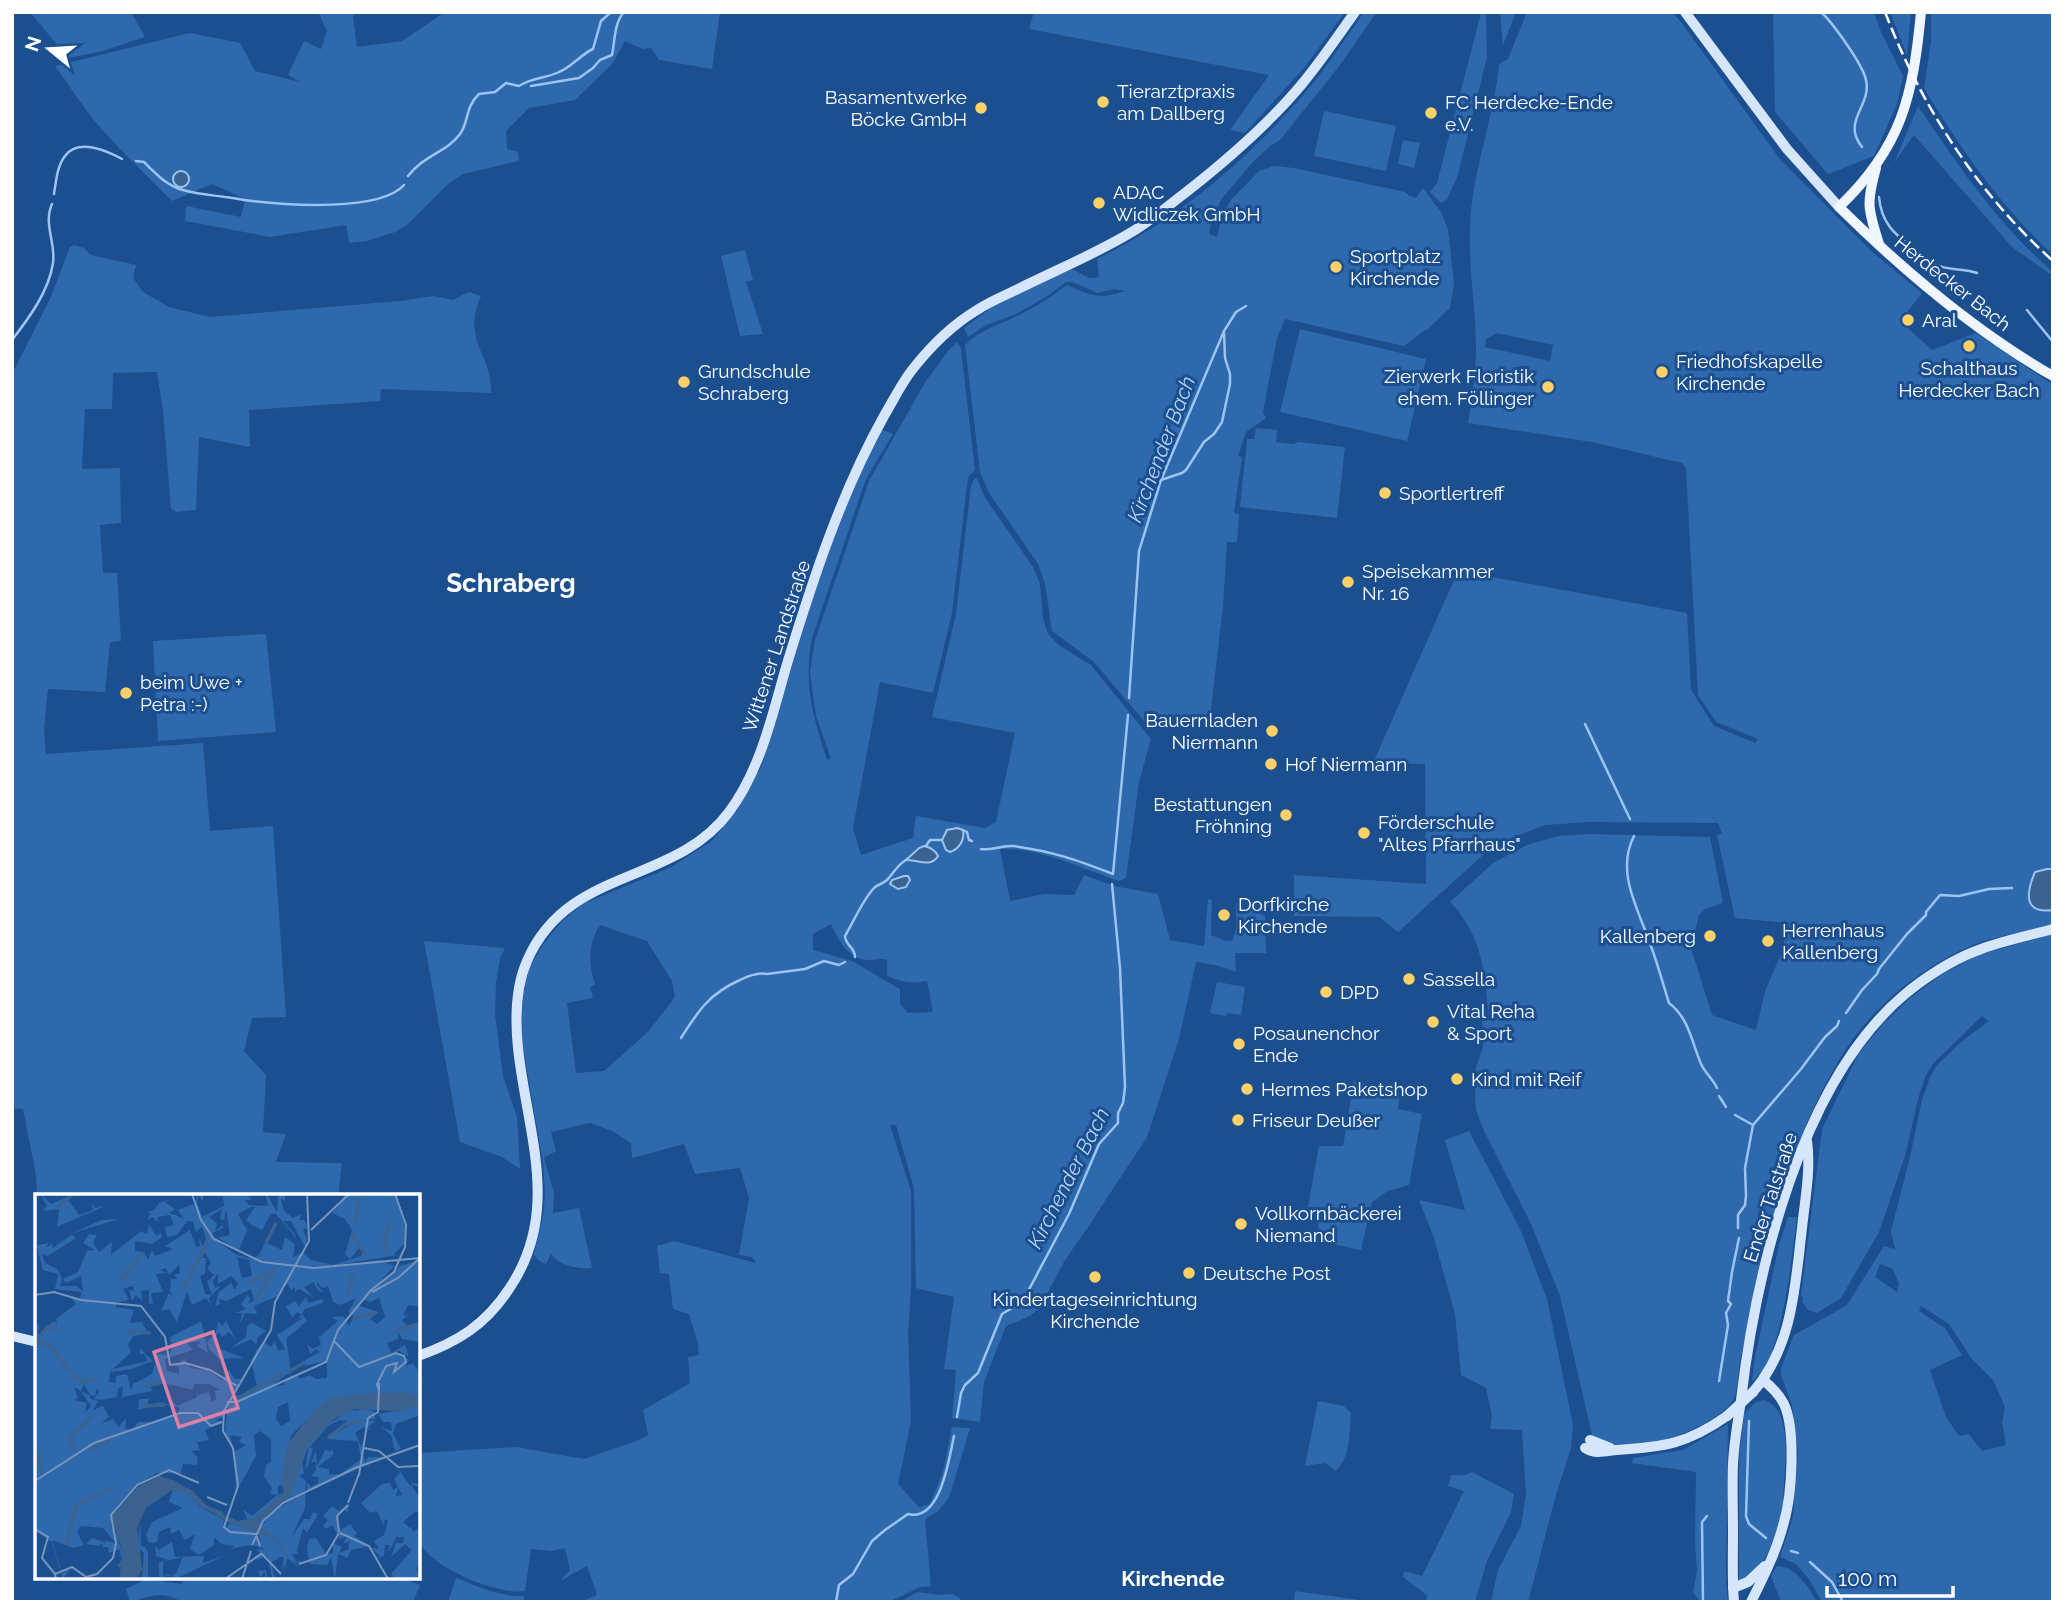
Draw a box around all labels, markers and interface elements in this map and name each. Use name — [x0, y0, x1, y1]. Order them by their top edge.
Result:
north arrow — [14, 14, 84, 84]
text: N — [20, 33, 46, 54]
place label: Tierarztpraxis am Dallberg — [1117, 80, 1235, 124]
place label: Basamentwerke Böcke GmbH — [825, 86, 967, 130]
place label: FC Herdecke-Ende e.V. — [1445, 91, 1613, 135]
marker: Tierarztpraxis am Dallberg — [1095, 94, 1111, 110]
marker: Basamentwerke Böcke GmbH — [973, 100, 989, 116]
marker: FC Herdecke-Ende e.V. — [1423, 105, 1439, 121]
place label: ADAC Widliczek GmbH — [1113, 181, 1260, 225]
marker: ADAC Widliczek GmbH — [1091, 195, 1107, 211]
street label: Herdecker Bach — [1891, 231, 2015, 335]
place label: Sportplatz Kirchende — [1350, 245, 1440, 289]
marker: Sportplatz Kirchende — [1328, 259, 1344, 275]
place label: Aral — [1922, 309, 1958, 331]
marker: Aral — [1900, 312, 1916, 328]
marker: Schalthaus Herdecker Bach — [1961, 338, 1977, 354]
place label: Friedhofskapelle Kirchende — [1676, 350, 1823, 394]
place label: Schalthaus Herdecker Bach — [1898, 357, 2040, 401]
place label: Grundschule Schraberg — [698, 360, 811, 404]
marker: Friedhofskapelle Kirchende — [1654, 364, 1670, 380]
place label: Zierwerk Floristik ehem. Föllinger — [1384, 365, 1534, 409]
water label: Kirchender Bach — [1122, 372, 1200, 526]
marker: Grundschule Schraberg — [676, 374, 692, 390]
marker: Zierwerk Floristik ehem. Föllinger — [1540, 379, 1556, 395]
place label: Sportlertreff — [1399, 482, 1505, 504]
marker: Sportlertreff — [1377, 485, 1393, 501]
street label: Wittener Landstraße — [738, 557, 814, 735]
place label: Speisekammer Nr. 16 — [1362, 560, 1494, 604]
district label: Schraberg — [446, 568, 576, 598]
marker: Speisekammer Nr. 16 — [1340, 574, 1356, 590]
place label: beim Uwe + Petra :-) — [140, 671, 243, 715]
marker: beim Uwe + Petra :-) — [118, 685, 134, 701]
place label: Bauernladen Niermann — [1145, 709, 1258, 753]
marker: Bauernladen Niermann — [1264, 723, 1280, 739]
place label: Hof Niermann — [1285, 753, 1407, 775]
marker: Hof Niermann — [1263, 756, 1279, 772]
place label: Bestattungen Fröhning — [1153, 793, 1272, 837]
marker: Bestattungen Fröhning — [1278, 807, 1294, 823]
place label: Förderschule "Altes Pfarrhaus" — [1378, 811, 1521, 855]
marker: Förderschule "Altes Pfarrhaus" — [1356, 825, 1372, 841]
place label: Dorfkirche Kirchende — [1238, 893, 1329, 937]
marker: Dorfkirche Kirchende — [1216, 907, 1232, 923]
place label: Herrenhaus Kallenberg — [1782, 919, 1884, 963]
place label: Kallenberg — [1600, 925, 1696, 947]
marker: Kallenberg — [1702, 928, 1718, 944]
marker: Herrenhaus Kallenberg — [1760, 933, 1776, 949]
place label: Sassella — [1423, 968, 1495, 990]
marker: Sassella — [1401, 971, 1417, 987]
place label: DPD — [1340, 981, 1379, 1003]
marker: DPD — [1318, 984, 1334, 1000]
place label: Vital Reha & Sport — [1447, 1000, 1535, 1044]
marker: Vital Reha & Sport — [1425, 1014, 1441, 1030]
place label: Posaunenchor Ende — [1253, 1022, 1380, 1066]
marker: Posaunenchor Ende — [1231, 1036, 1247, 1052]
place label: Kind mit Reif — [1471, 1068, 1582, 1090]
marker: Kind mit Reif — [1449, 1071, 1465, 1087]
place label: Hermes Paketshop — [1261, 1078, 1428, 1100]
marker: Hermes Paketshop — [1239, 1081, 1255, 1097]
water label: Kirchender Bach — [1022, 1103, 1114, 1253]
place label: Friseur Deußer — [1252, 1109, 1381, 1131]
marker: Friseur Deußer — [1230, 1112, 1246, 1128]
street label: Ender Talstraße — [1739, 1129, 1801, 1265]
inset map — [35, 1194, 420, 1579]
place label: Vollkornbäckerei Niemand — [1255, 1202, 1402, 1246]
marker: Vollkornbäckerei Niemand — [1233, 1216, 1249, 1232]
place label: Deutsche Post — [1203, 1262, 1331, 1284]
marker: Deutsche Post — [1181, 1265, 1197, 1281]
marker: Kindertageseinrichtung Kirchende — [1087, 1269, 1103, 1285]
place label: Kindertageseinrichtung Kirchende — [993, 1288, 1197, 1332]
scale bar — [1827, 1554, 1953, 1598]
district label: Kirchende — [1121, 1566, 1225, 1591]
text: 100 m — [1838, 1566, 1897, 1591]

